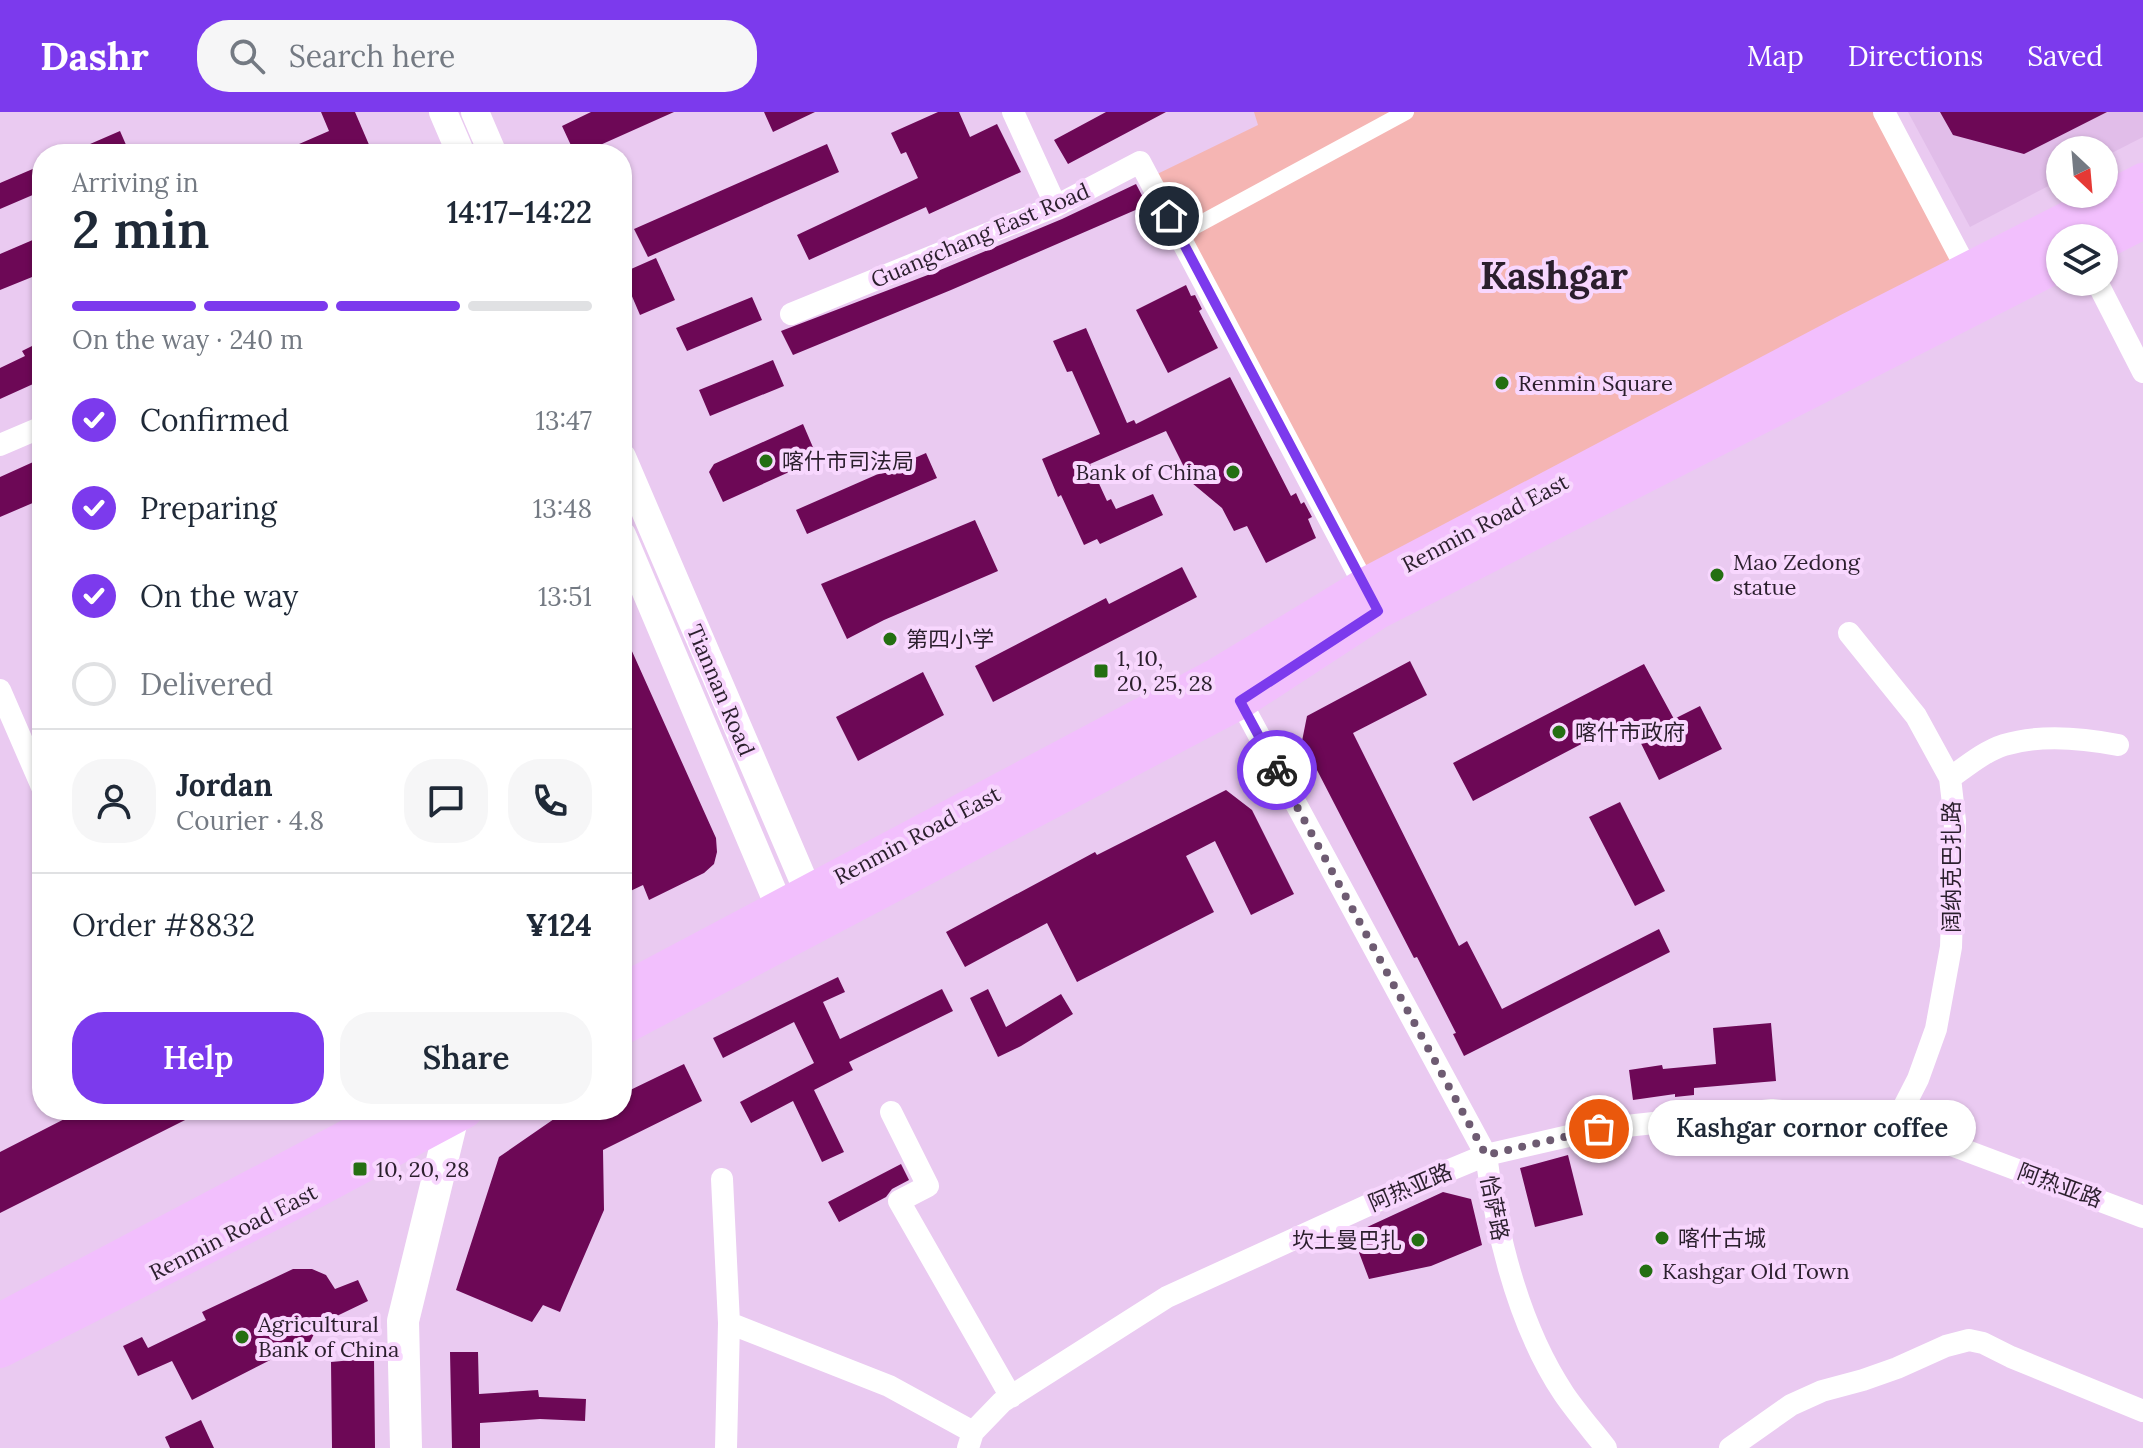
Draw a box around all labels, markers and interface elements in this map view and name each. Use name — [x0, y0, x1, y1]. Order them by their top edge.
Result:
search box — [197, 20, 757, 92]
text: Dashr — [40, 32, 149, 80]
icon: search — [225, 34, 269, 78]
text: Search here — [289, 37, 455, 75]
text: Map — [1747, 38, 1804, 74]
text: Directions — [1848, 38, 1983, 74]
text: Saved — [2027, 38, 2103, 74]
north arrow — [2046, 136, 2118, 208]
map controls — [2046, 136, 2118, 296]
text: Arriving in — [72, 166, 199, 199]
street label: Guangchang East Road — [866, 176, 1094, 294]
pin — [1135, 182, 1203, 250]
text: 14:17–14:22 — [447, 193, 592, 231]
icon: home — [1147, 194, 1191, 238]
text: 2 min — [72, 196, 210, 262]
button: layers — [2046, 224, 2118, 296]
district label: Kashgar — [1480, 251, 1629, 300]
text: On the way · 240 m — [72, 323, 303, 356]
place label: Renmin Square — [1518, 369, 1673, 397]
marker: Renmin Square — [1493, 374, 1511, 392]
icon: check — [72, 398, 116, 442]
text: Confirmed — [140, 401, 289, 439]
text: 13:47 — [535, 404, 592, 437]
place label: 喀什市司法局 — [782, 447, 914, 475]
marker: 喀什市司法局 — [757, 452, 775, 470]
place label: Bank of China — [1076, 458, 1217, 486]
marker: Bank of China — [1224, 463, 1242, 481]
street label: Renmin Road East — [1397, 467, 1573, 579]
icon: check — [72, 486, 116, 530]
text: Preparing — [140, 489, 277, 527]
text: 13:48 — [533, 492, 592, 525]
place label: Mao Zedong statue — [1733, 548, 1861, 601]
marker: Mao Zedong statue — [1708, 566, 1726, 584]
icon: check — [72, 574, 116, 618]
text: On the way — [140, 577, 298, 615]
text: 13:51 — [538, 580, 592, 613]
street label: Tiannan Road — [681, 620, 761, 760]
place label: 第四小学 — [906, 625, 994, 653]
marker: 第四小学 — [881, 630, 899, 648]
place label: 1, 10, 20, 25, 28 — [1117, 644, 1213, 697]
marker: 1, 10, 20, 25, 28 — [1092, 662, 1110, 680]
text: Delivered — [140, 665, 273, 703]
place label: 喀什市政府 — [1575, 718, 1685, 746]
marker: 喀什市政府 — [1550, 723, 1568, 741]
courier — [1237, 730, 1317, 810]
icon: bike — [1255, 748, 1299, 792]
button: person — [72, 759, 156, 843]
button: chat — [404, 759, 488, 843]
button: phone — [508, 759, 592, 843]
text: Jordan — [176, 766, 273, 804]
street label: Renmin Road East — [829, 779, 1005, 891]
street label: 阔纳克巴扎路 — [1937, 801, 1965, 933]
text: Courier · 4.8 — [176, 804, 324, 837]
text: Order #8832 — [72, 906, 255, 944]
text: ¥124 — [526, 906, 592, 944]
button: Help — [72, 1012, 324, 1104]
button: Share — [340, 1012, 592, 1104]
pin — [1565, 1095, 1633, 1163]
callout: Kashgar cornor coffee — [1647, 1101, 1975, 1157]
icon: bag — [1577, 1107, 1621, 1151]
text: Kashgar cornor coffee — [1676, 1111, 1948, 1144]
place label: 10, 20, 28 — [376, 1155, 469, 1183]
street label: 阿热亚路 — [1364, 1157, 1456, 1217]
street label: 阿热亚路 — [2014, 1157, 2106, 1213]
marker: 10, 20, 28 — [351, 1160, 369, 1178]
street label: 恰萨路 — [1475, 1173, 1515, 1243]
street label: Renmin Road East — [144, 1177, 322, 1286]
place label: 喀什古城 — [1678, 1224, 1766, 1252]
place label: 坎土曼巴扎 — [1292, 1226, 1402, 1254]
marker: 喀什古城 — [1653, 1229, 1671, 1247]
marker: 坎土曼巴扎 — [1409, 1231, 1427, 1249]
place label: Kashgar Old Town — [1662, 1257, 1850, 1285]
marker: Kashgar Old Town — [1637, 1262, 1655, 1280]
place label: Agricultural Bank of China — [257, 1310, 399, 1363]
marker: Agricultural Bank of China — [233, 1328, 251, 1346]

